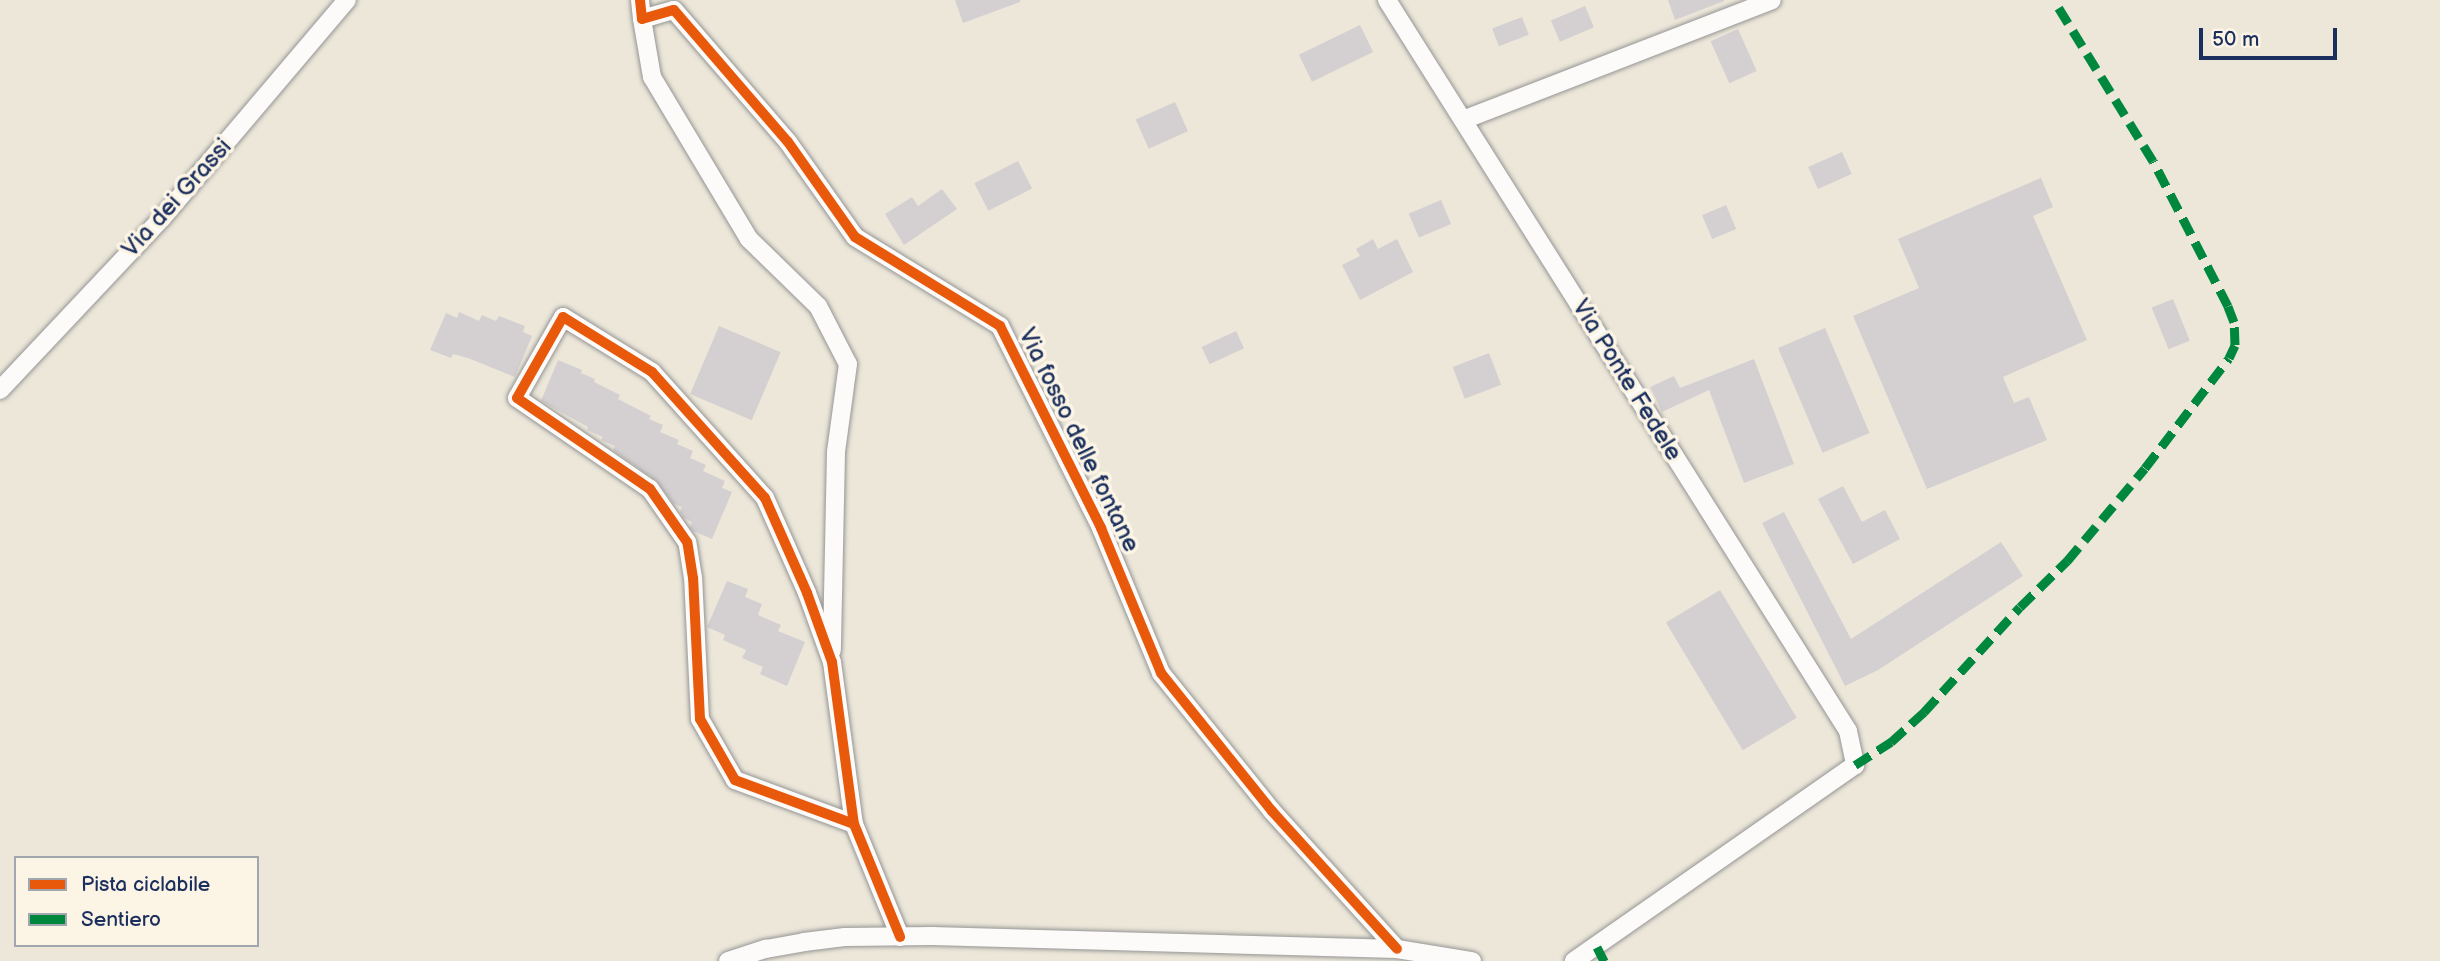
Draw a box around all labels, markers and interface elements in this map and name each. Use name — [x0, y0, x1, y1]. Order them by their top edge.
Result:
scale bar — [2202, 14, 2340, 58]
text: 50 m — [2212, 27, 2259, 52]
street label: Via dei Grassi — [116, 133, 238, 263]
street label: Via Ponte Fedele — [1566, 294, 1688, 466]
street label: Via fosso delle fontane — [1012, 323, 1146, 557]
legend — [14, 856, 259, 947]
text: Pista ciclabile — [81, 872, 210, 897]
text: Sentiero — [81, 907, 161, 932]

